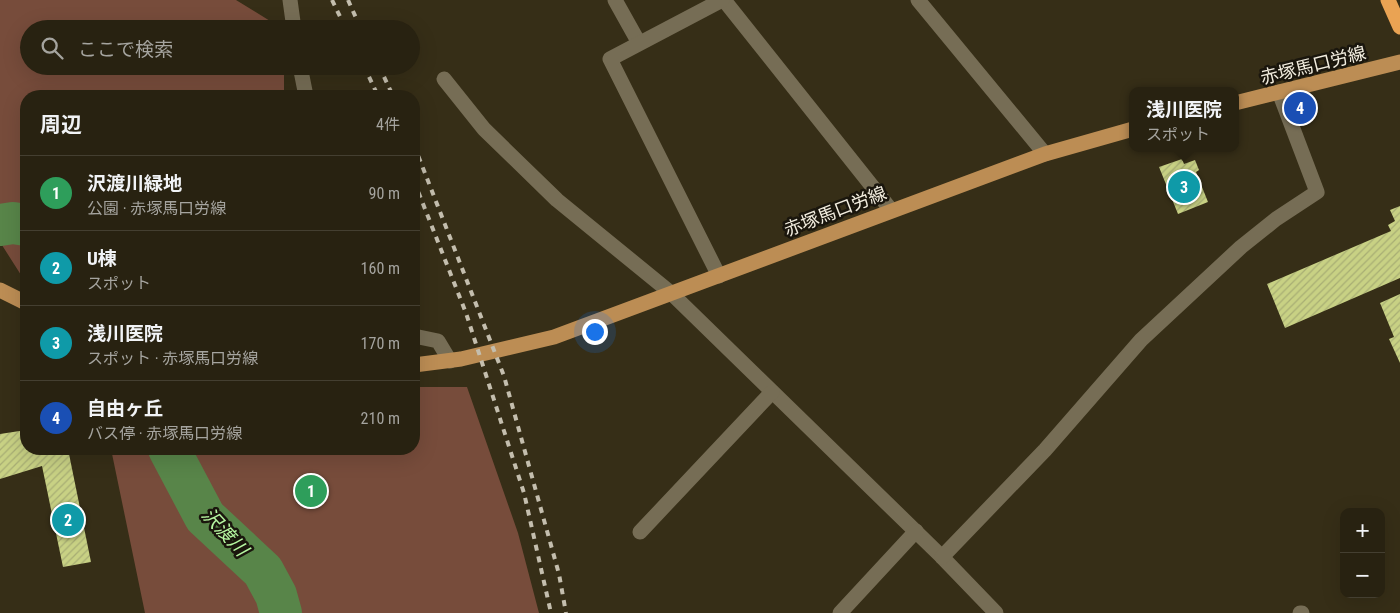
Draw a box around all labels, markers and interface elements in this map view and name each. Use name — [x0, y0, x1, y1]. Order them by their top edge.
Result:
search box — [20, 20, 420, 75]
icon: search — [38, 34, 66, 62]
text: ここで検索 — [78, 38, 173, 61]
street label: 赤塚馬口労線 — [1258, 42, 1368, 88]
popup — [1129, 87, 1239, 152]
pin: 4 — [1284, 89, 1316, 127]
text: 浅川医院 — [1146, 98, 1222, 121]
text: 周辺 — [40, 113, 82, 137]
text: 4件 — [376, 115, 400, 134]
text: スポット — [1146, 125, 1210, 144]
pin: 3 — [1168, 168, 1200, 206]
text: 沢渡川緑地 — [87, 172, 182, 195]
street label: 赤塚馬口労線 — [781, 182, 889, 240]
text: 1 — [52, 184, 60, 203]
text: 90 m — [368, 184, 400, 203]
text: 公園 · 赤塚馬口労線 — [87, 199, 226, 218]
text: U棟 — [87, 247, 117, 270]
text: 2 — [52, 259, 60, 278]
text: 160 m — [361, 259, 400, 278]
text: スポット — [87, 274, 151, 293]
your location — [582, 319, 608, 345]
text: 浅川医院 — [87, 322, 163, 345]
text: 3 — [52, 334, 60, 353]
text: 170 m — [361, 334, 400, 353]
text: スポット · 赤塚馬口労線 — [87, 349, 258, 368]
text: 自由ヶ丘 — [87, 397, 163, 420]
text: 4 — [52, 409, 60, 428]
text: 210 m — [361, 409, 400, 428]
text: バス停 · 赤塚馬口労線 — [87, 424, 242, 443]
pin: 1 — [295, 472, 327, 510]
pin: 2 — [52, 501, 84, 539]
water label: 沢渡川 — [197, 503, 254, 562]
map controls — [1340, 508, 1385, 598]
button: + — [1340, 508, 1385, 553]
button: − — [1340, 553, 1385, 598]

